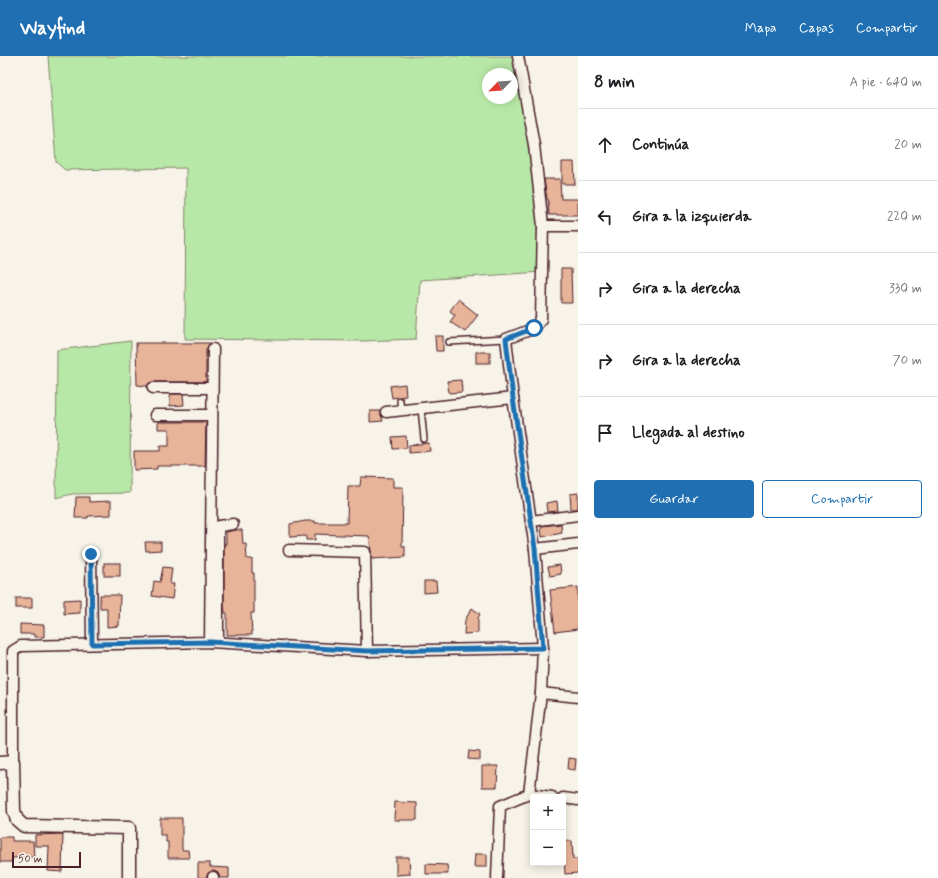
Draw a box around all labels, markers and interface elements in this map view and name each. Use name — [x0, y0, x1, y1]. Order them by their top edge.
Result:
text: Wayfind — [20, 16, 85, 41]
text: Mapa — [745, 19, 777, 37]
text: Capas — [799, 19, 834, 37]
text: Compartir — [856, 19, 918, 37]
north arrow — [482, 68, 518, 104]
text: 8 min — [594, 71, 635, 93]
text: A pie · 640 m — [849, 74, 922, 91]
icon: ahead — [594, 134, 616, 156]
text: Continúa — [632, 135, 689, 155]
text: 20 m — [894, 136, 922, 153]
icon: left — [594, 206, 616, 228]
text: Gira a la izquierda — [632, 207, 751, 227]
text: 220 m — [887, 208, 922, 225]
icon: right — [594, 278, 616, 300]
text: Gira a la derecha — [632, 279, 741, 299]
text: 330 m — [889, 280, 922, 297]
route start — [525, 319, 543, 337]
icon: right — [594, 350, 616, 372]
text: Gira a la derecha — [632, 351, 741, 371]
text: 70 m — [893, 352, 922, 369]
icon: arrive — [594, 422, 616, 444]
text: Llegada al destino — [632, 423, 745, 443]
button: Guardar — [594, 480, 754, 518]
button: Compartir — [762, 480, 922, 518]
route end — [82, 545, 100, 563]
map controls — [530, 794, 566, 866]
button: + — [530, 794, 566, 830]
button: − — [530, 830, 566, 866]
scale bar — [12, 850, 81, 869]
text: 50 m — [18, 852, 43, 866]

